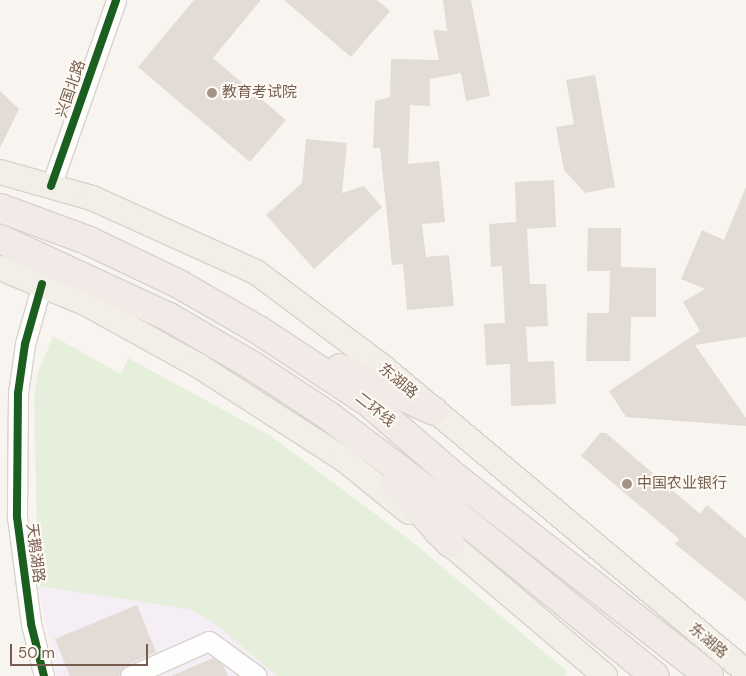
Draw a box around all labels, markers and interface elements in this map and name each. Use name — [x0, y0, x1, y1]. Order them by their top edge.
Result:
street label: 兴国北路 — [53, 58, 89, 120]
place label: 教育考试院 — [222, 84, 297, 102]
marker: 教育考试院 — [206, 87, 218, 99]
street label: 东湖路 — [375, 360, 421, 402]
street label: 二环线 — [352, 389, 398, 431]
place label: 中国农业银行 — [637, 475, 727, 493]
marker: 中国农业银行 — [621, 478, 633, 490]
street label: 天鹅湖路 — [22, 522, 48, 584]
street label: 东湖路 — [685, 620, 731, 662]
scale bar — [12, 634, 150, 666]
text: 50 m — [18, 643, 55, 663]

